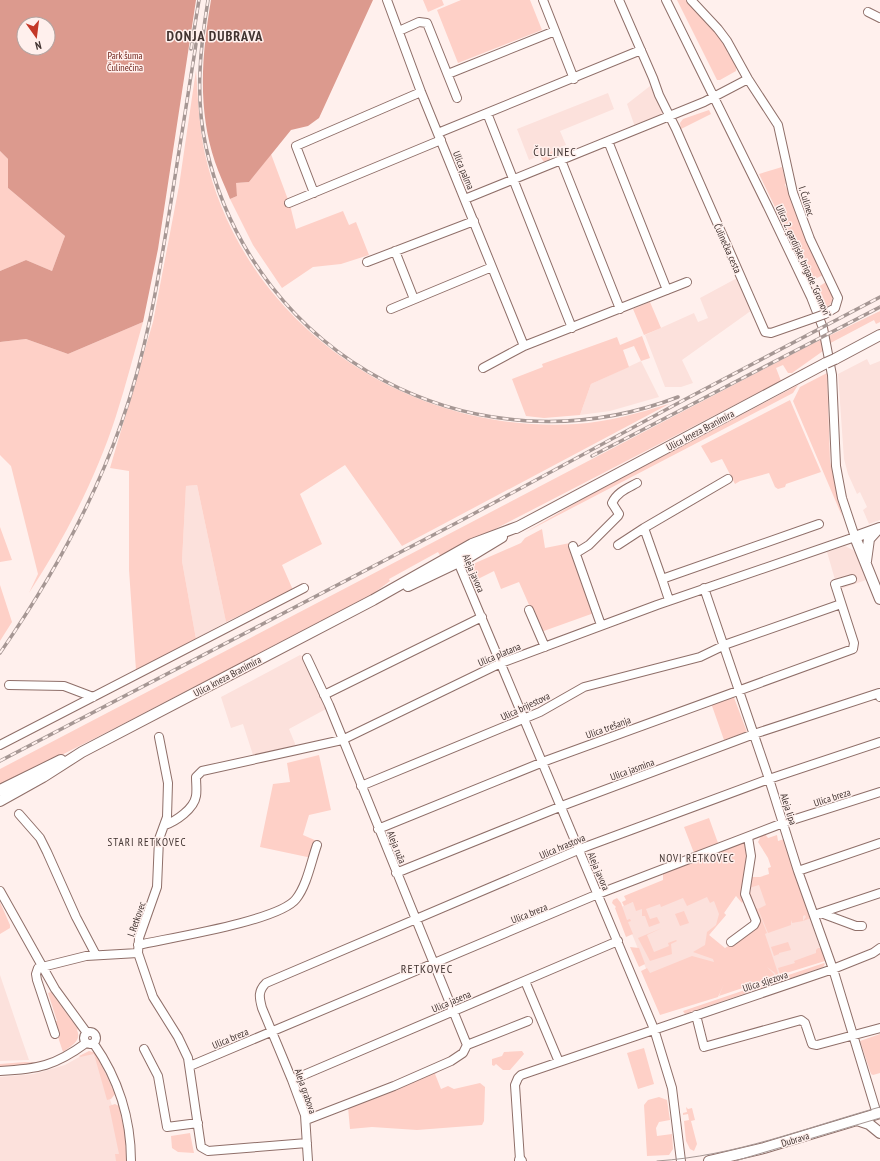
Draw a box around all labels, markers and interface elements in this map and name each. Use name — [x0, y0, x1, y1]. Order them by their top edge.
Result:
north arrow — [16, 16, 56, 56]
district label: DONJA DUBRAVA — [167, 27, 263, 45]
text: N — [34, 38, 43, 53]
park label: Park šuma Čulinečina — [107, 49, 143, 74]
district label: ČULINEC — [533, 144, 577, 159]
street label: Ulica palma — [450, 149, 477, 191]
street label: I. Čulinec — [796, 184, 818, 218]
street label: Ulica 2. gardijske brigade "Gromovi" — [773, 203, 834, 320]
street label: Čulinečka cesta — [711, 221, 744, 275]
street label: Ulica kneza Branimira — [664, 407, 736, 454]
street label: Aleja javora — [460, 552, 487, 594]
street label: Ulica platana — [476, 640, 523, 669]
street label: Ulica kneza Branimira — [191, 653, 263, 700]
street label: Ulica brijestova — [498, 689, 552, 724]
street label: Ulica trešanja — [584, 713, 632, 742]
street label: Ulica jasmina — [608, 755, 656, 783]
street label: Ulica breza — [812, 785, 852, 810]
street label: Aleja lipa — [777, 792, 800, 827]
street label: Aleja ruža — [384, 829, 409, 865]
street label: Ulica hrastova — [537, 831, 587, 862]
district label: STARI RETKOVEC — [107, 835, 187, 849]
street label: Aleja javora — [585, 850, 612, 892]
district label: NOVI RETKOVEC — [659, 851, 735, 865]
street label: I. Retkovec — [124, 899, 149, 938]
street label: Ulica breza — [509, 900, 549, 927]
district label: RETKOVEC — [401, 961, 453, 976]
street label: Ulica sljezova — [741, 968, 789, 995]
street label: Ulica jasena — [430, 987, 473, 1016]
street label: Ulica breza — [210, 1025, 250, 1052]
street label: Aleja grabova — [292, 1067, 319, 1115]
street label: Dubrava — [780, 1129, 811, 1150]

